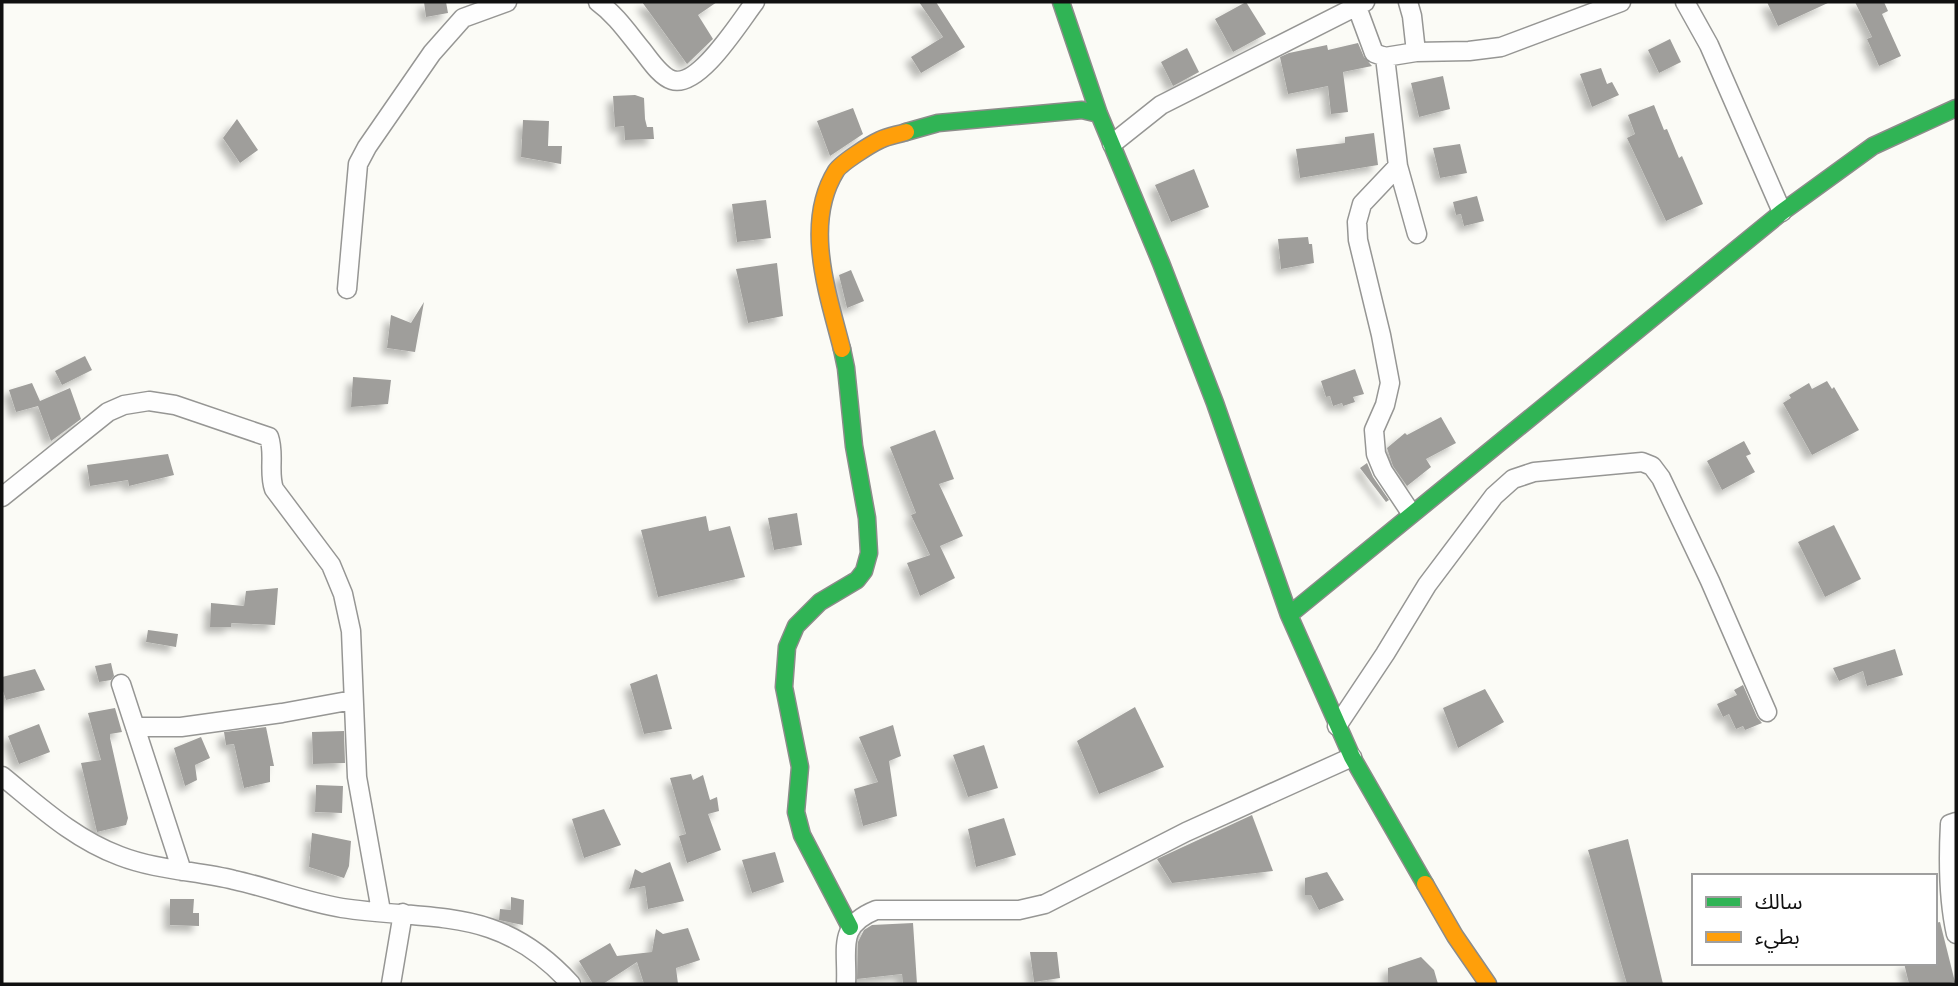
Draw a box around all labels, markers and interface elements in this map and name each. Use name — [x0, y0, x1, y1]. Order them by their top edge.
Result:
legend — [1692, 874, 1937, 965]
text: سالك — [1755, 887, 1802, 919]
text: بطيء — [1755, 922, 1800, 954]

